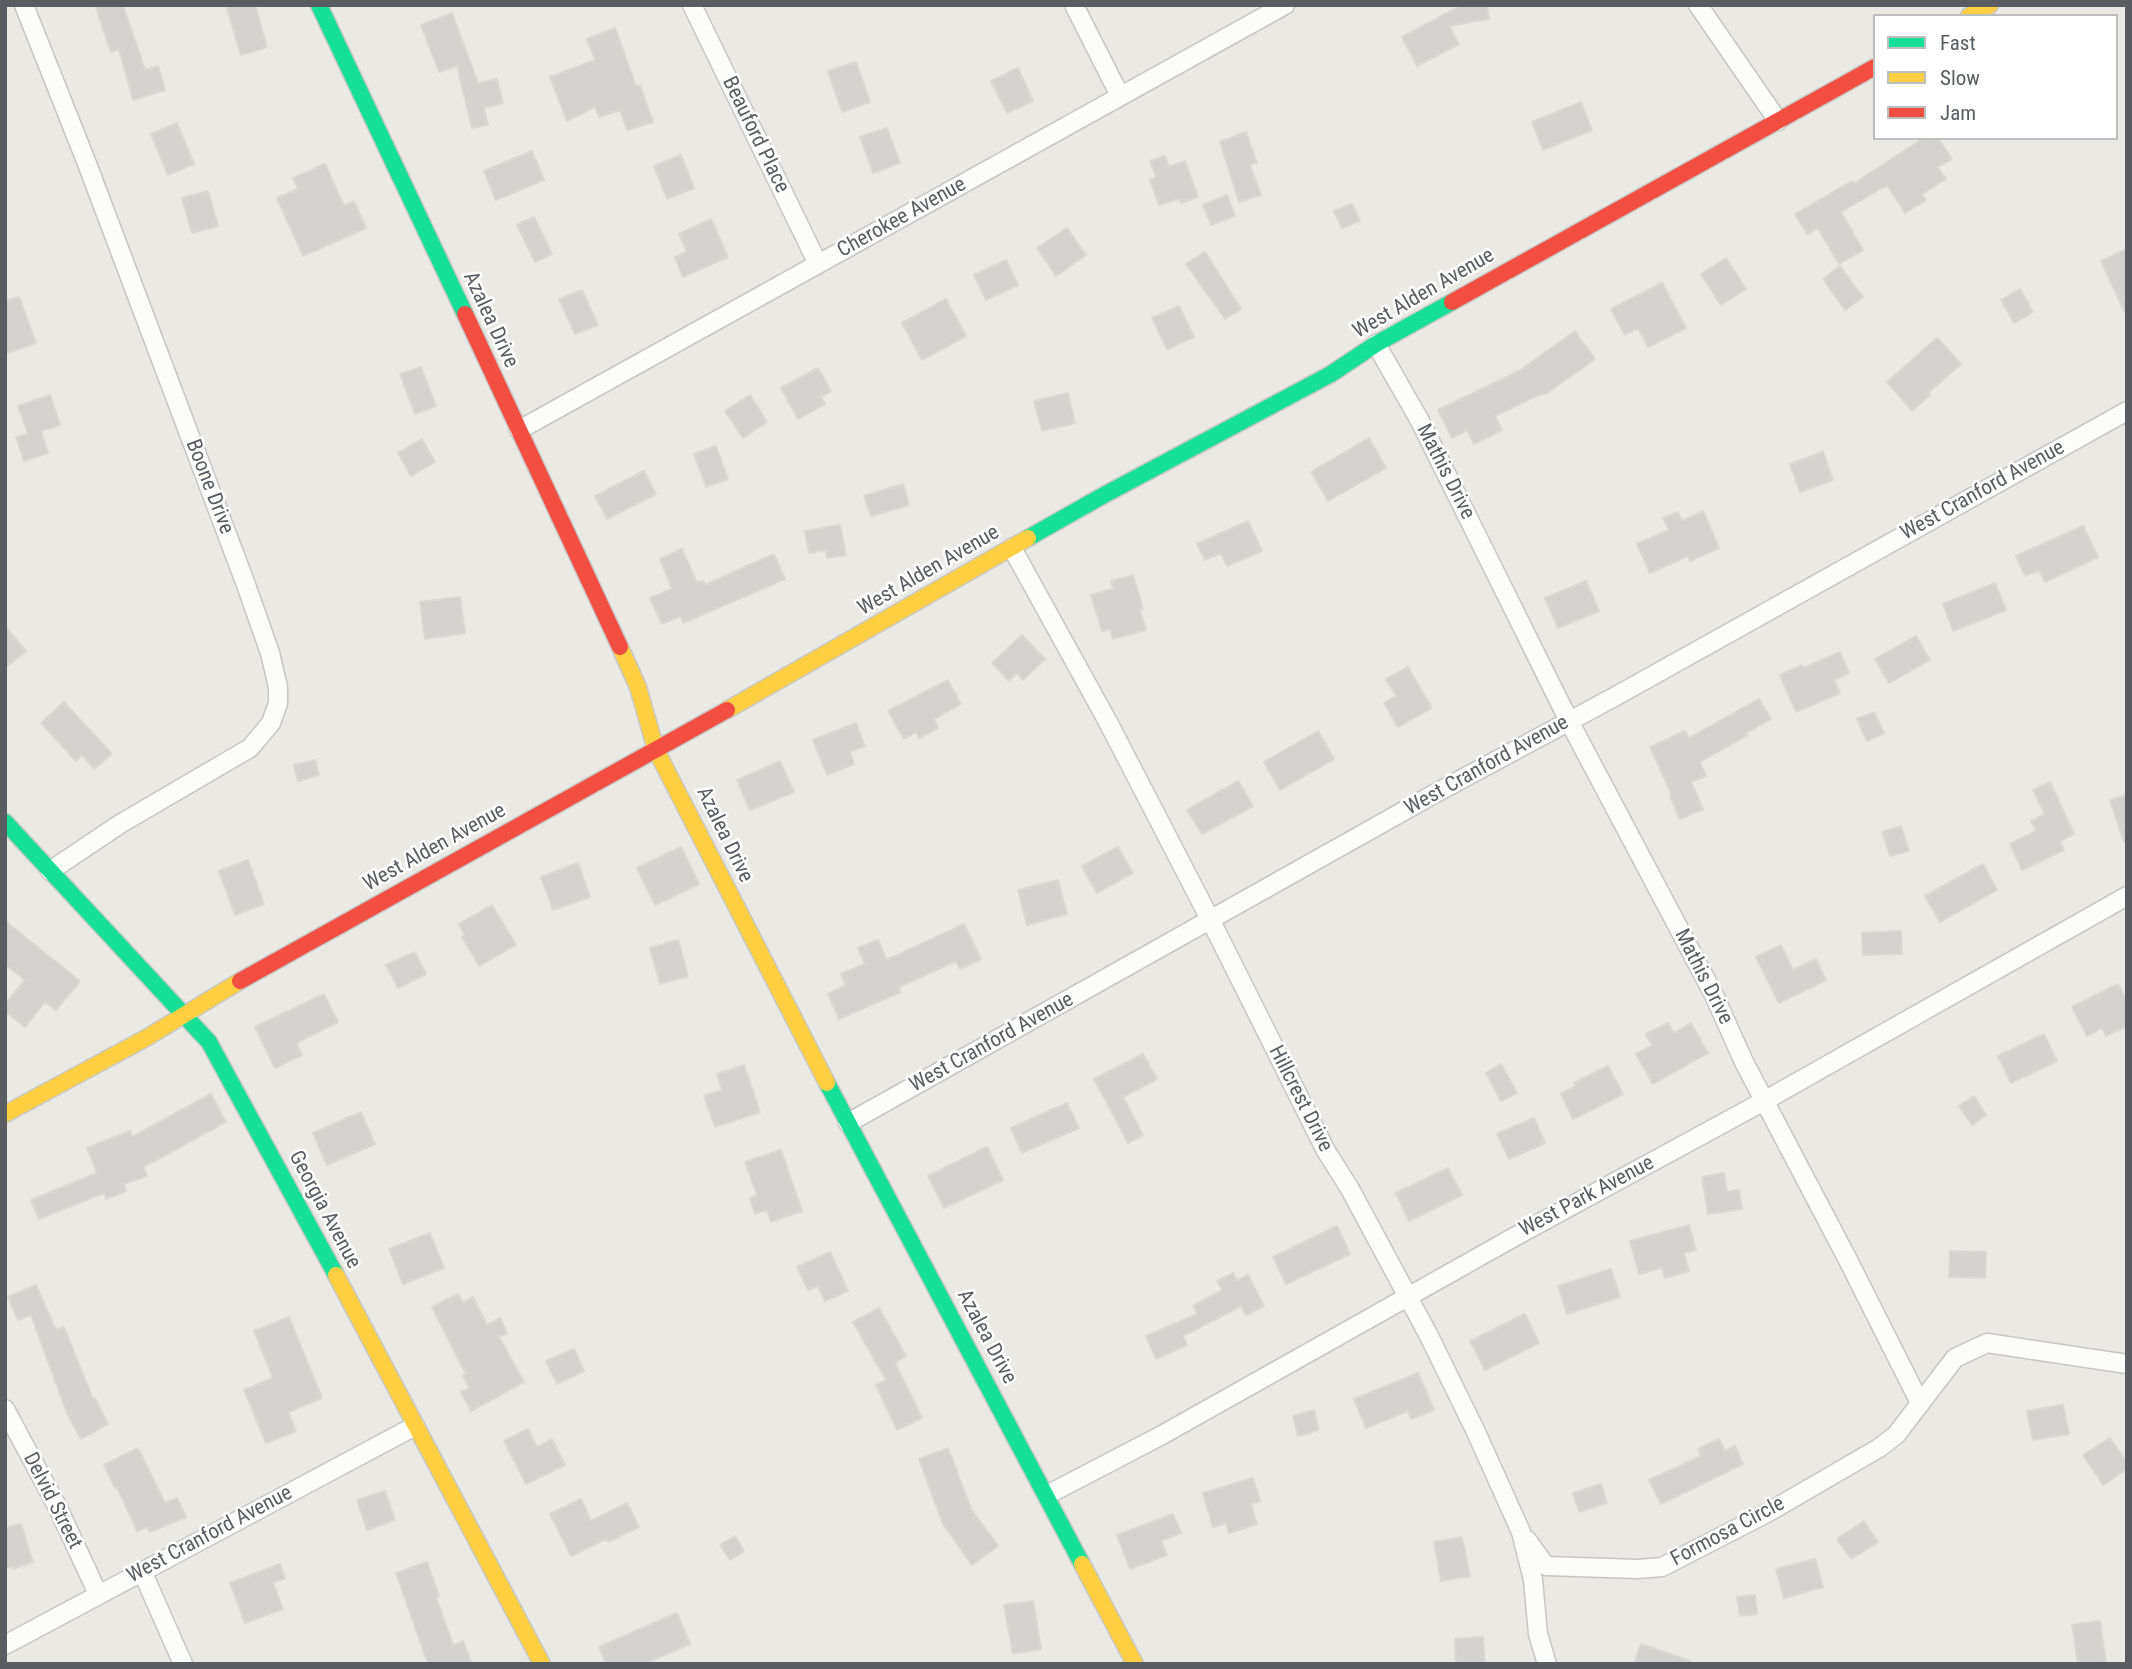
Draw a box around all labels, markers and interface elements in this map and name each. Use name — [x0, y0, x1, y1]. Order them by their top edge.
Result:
legend — [1873, 14, 2118, 140]
text: Fast — [1940, 31, 1976, 55]
text: Slow — [1940, 66, 1980, 90]
street label: Beauford Place — [716, 73, 794, 197]
text: Jam — [1940, 101, 1976, 125]
street label: Cherokee Avenue — [833, 172, 971, 264]
street label: West Alden Avenue — [1349, 243, 1499, 345]
street label: Azalea Drive — [457, 268, 523, 372]
street label: Mathis Drive — [1410, 420, 1480, 524]
street label: Boone Drive — [179, 436, 239, 538]
street label: West Cranford Avenue — [1897, 436, 2069, 546]
street label: West Alden Avenue — [854, 520, 1004, 622]
street label: West Cranford Avenue — [1401, 711, 1573, 821]
street label: Azalea Drive — [690, 783, 758, 887]
street label: West Alden Avenue — [359, 798, 511, 898]
street label: Mathis Drive — [1668, 925, 1738, 1029]
street label: West Cranford Avenue — [906, 988, 1078, 1098]
street label: Hillcrest Drive — [1263, 1042, 1337, 1156]
street label: Georgia Avenue — [282, 1147, 366, 1273]
street label: West Park Avenue — [1515, 1151, 1659, 1243]
street label: Azalea Drive — [951, 1286, 1021, 1388]
street label: Delvid Street — [17, 1449, 87, 1553]
street label: West Cranford Avenue — [123, 1481, 297, 1589]
street label: Formosa Circle — [1667, 1492, 1789, 1572]

